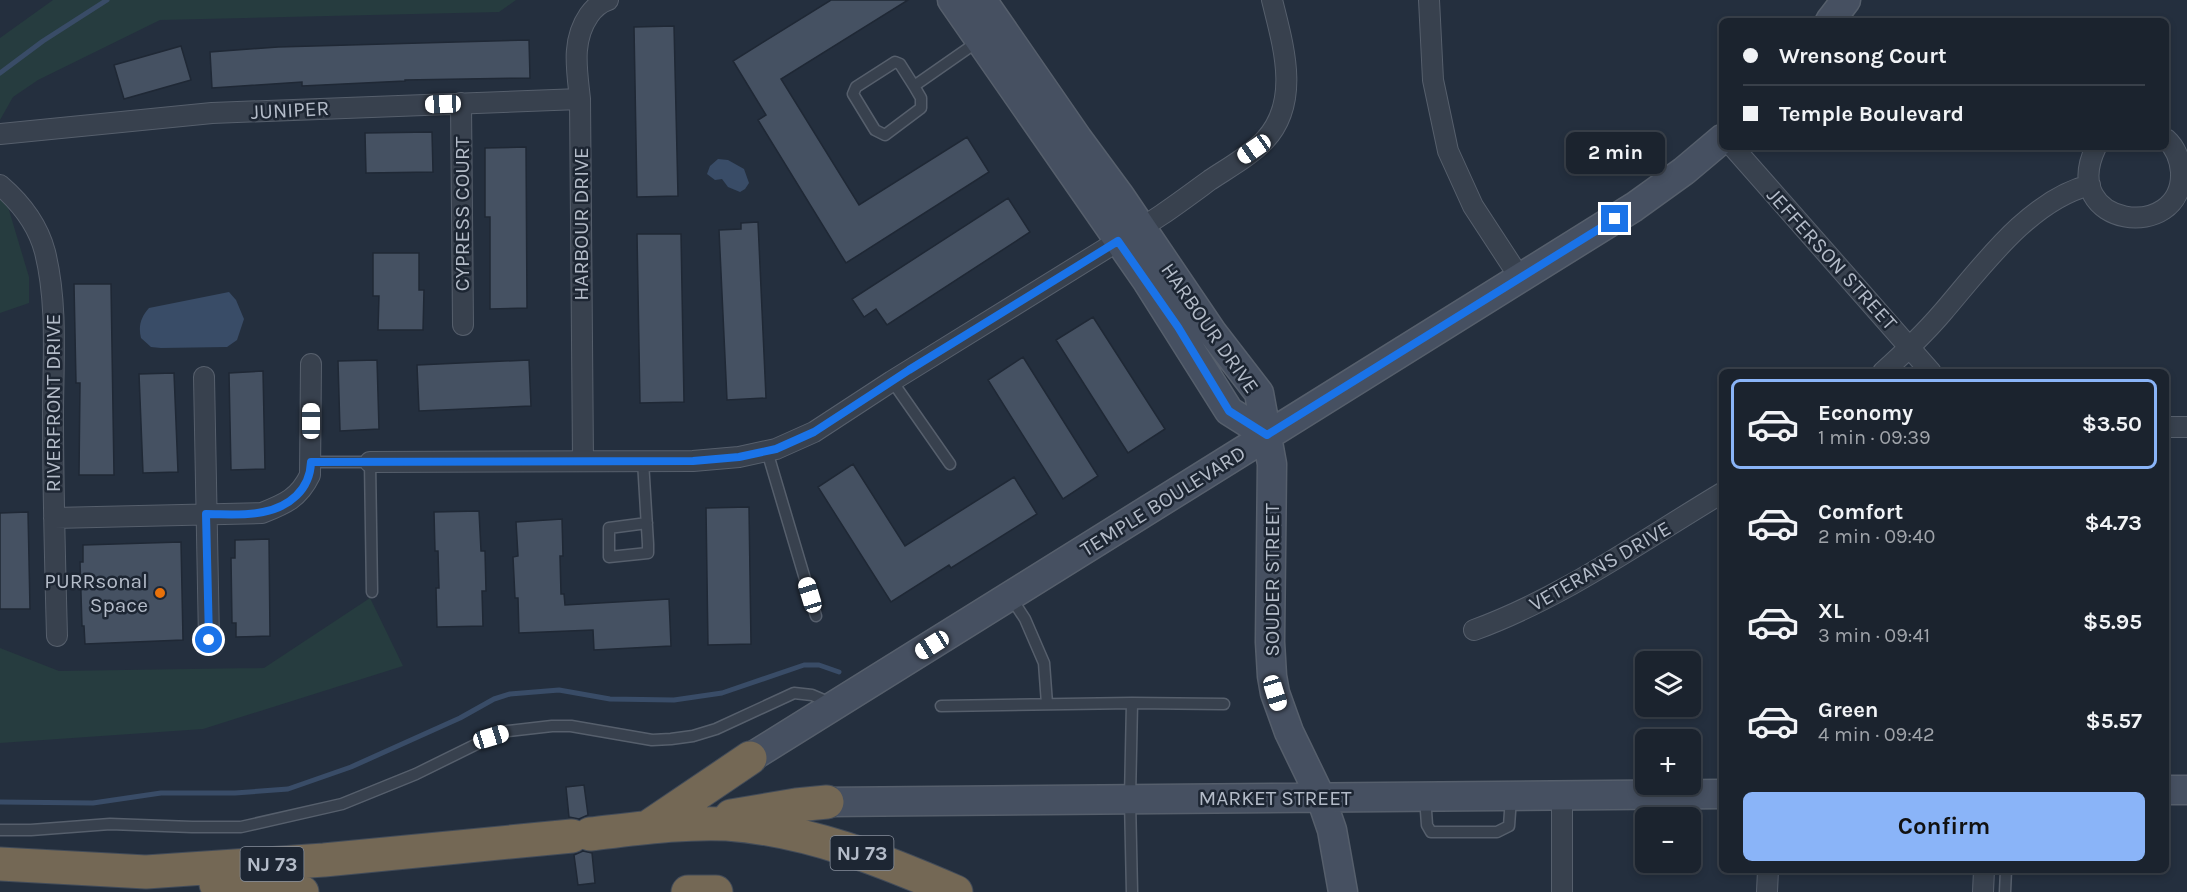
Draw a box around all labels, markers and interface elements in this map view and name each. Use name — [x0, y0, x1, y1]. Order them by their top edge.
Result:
text: Wrensong Court — [1779, 43, 1947, 69]
car — [425, 94, 461, 114]
street label: JUNIPER — [250, 96, 330, 124]
text: Temple Boulevard — [1779, 101, 1964, 127]
car — [1234, 131, 1274, 167]
callout: 2 min — [1566, 132, 1664, 174]
street label: CYPRESS COURT — [450, 136, 474, 291]
text: 2 min — [1588, 141, 1643, 164]
street label: HARBOUR DRIVE — [569, 147, 593, 301]
street label: JEFFERSON STREET — [1762, 183, 1902, 335]
route end — [1601, 205, 1628, 232]
street label: HARBOUR DRIVE — [1156, 258, 1264, 398]
street label: RIVERFRONT DRIVE — [41, 314, 65, 492]
icon: car — [1746, 397, 1800, 451]
text: Economy — [1818, 400, 1913, 426]
car — [302, 403, 320, 439]
text: $3.50 — [2082, 411, 2142, 437]
text: 1 min · 09:39 — [1818, 426, 1931, 449]
street label: TEMPLE BOULEVARD — [1076, 440, 1250, 562]
icon: car — [1746, 496, 1800, 550]
text: Comfort — [1818, 499, 1903, 525]
street label: SOUDER STREET — [1260, 503, 1284, 657]
text: $4.73 — [2084, 510, 2142, 536]
street label: VETERANS DRIVE — [1525, 516, 1675, 616]
text: 2 min · 09:40 — [1818, 525, 1935, 548]
place label: PURRsonal Space — [44, 569, 148, 617]
car — [796, 575, 824, 615]
marker: PURRsonal Space — [153, 586, 167, 600]
icon: car — [1746, 595, 1800, 649]
text: XL — [1818, 598, 1844, 624]
text: $5.95 — [2083, 609, 2142, 635]
text: 3 min · 09:41 — [1818, 624, 1930, 647]
route start — [195, 626, 222, 653]
car — [912, 628, 952, 662]
map controls — [1635, 651, 1701, 873]
button: layers — [1635, 651, 1701, 717]
car — [1261, 673, 1289, 713]
icon: car — [1746, 694, 1800, 748]
text: Green — [1818, 697, 1879, 723]
text: $5.57 — [2086, 708, 2142, 734]
car — [471, 723, 511, 751]
text: 4 min · 09:42 — [1818, 723, 1935, 746]
button: + — [1635, 729, 1701, 795]
street label: MARKET STREET — [1199, 786, 1352, 810]
button: Confirm — [1743, 792, 2145, 861]
button: − — [1635, 807, 1701, 873]
road number: NJ 73 — [830, 836, 894, 870]
road number: NJ 73 — [240, 847, 304, 881]

